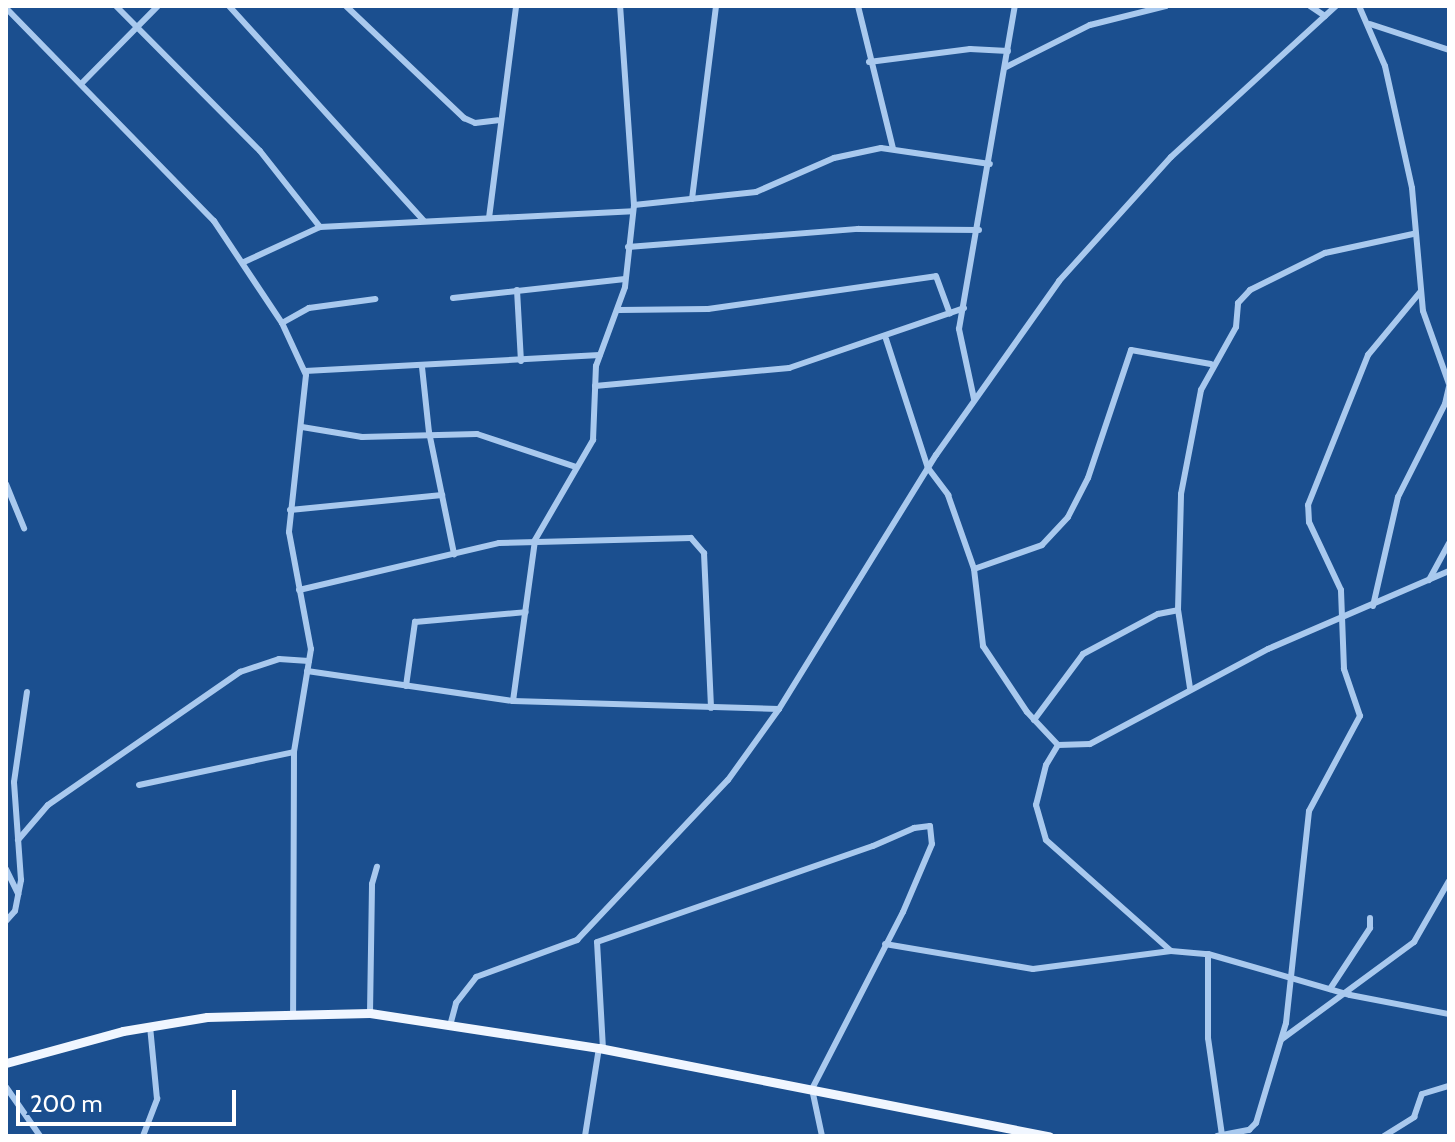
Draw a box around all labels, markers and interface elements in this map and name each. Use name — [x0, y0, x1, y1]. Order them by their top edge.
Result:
scale bar — [20, 1074, 240, 1124]
text: 200 m — [30, 1089, 103, 1118]

